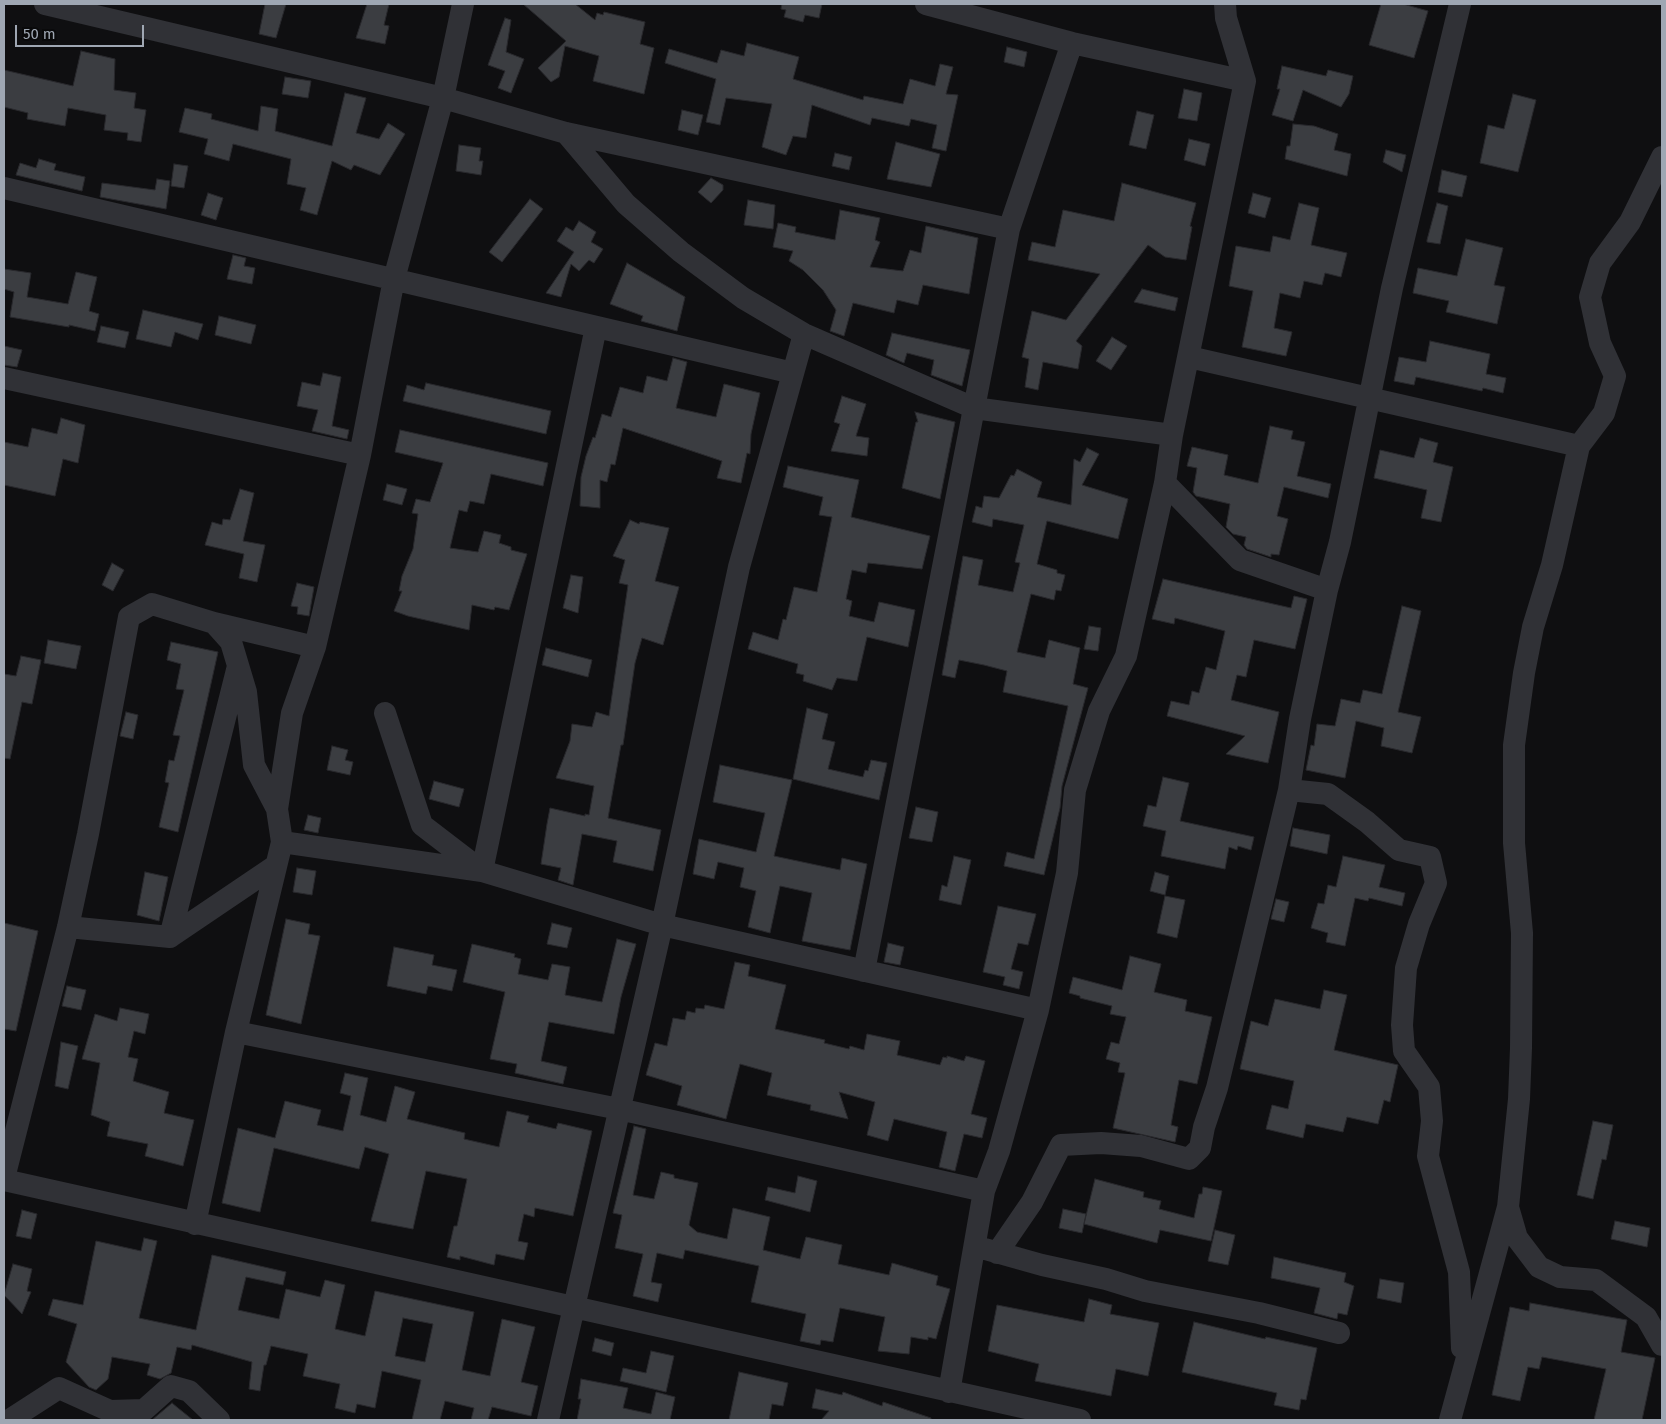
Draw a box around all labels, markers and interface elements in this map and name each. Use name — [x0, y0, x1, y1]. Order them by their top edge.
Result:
scale bar — [18, 15, 146, 47]
text: 50 m — [23, 25, 56, 43]

